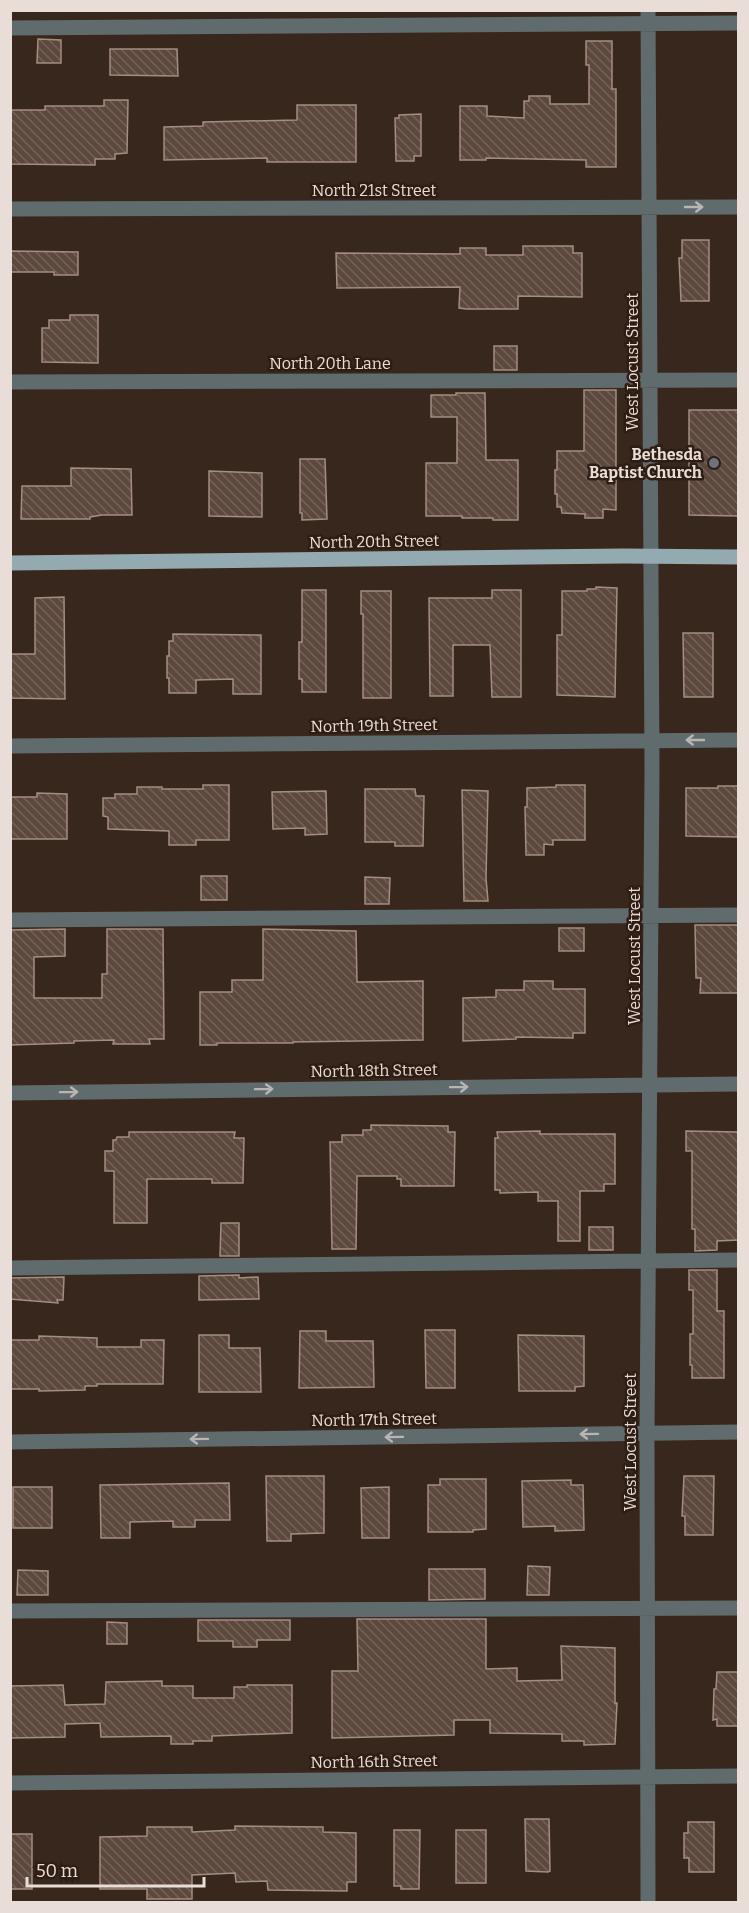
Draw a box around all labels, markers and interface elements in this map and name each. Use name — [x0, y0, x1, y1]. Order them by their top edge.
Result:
street label: North 21st Street — [312, 181, 436, 200]
one-way arrow — [684, 201, 704, 213]
street label: West Locust Street — [623, 293, 642, 431]
street label: North 20th Lane — [269, 354, 391, 373]
place label: Bethesda Baptist Church — [589, 445, 702, 482]
marker: Bethesda Baptist Church — [707, 456, 721, 470]
street label: North 20th Street — [309, 531, 440, 552]
street label: North 19th Street — [310, 715, 438, 736]
one-way arrow — [686, 734, 706, 746]
street label: West Locust Street — [625, 887, 644, 1025]
street label: North 18th Street — [310, 1060, 438, 1081]
one-way arrow — [448, 1081, 468, 1092]
one-way arrow — [253, 1083, 273, 1095]
one-way arrow — [58, 1086, 78, 1098]
street label: West Locust Street — [621, 1373, 640, 1511]
street label: North 17th Street — [311, 1409, 437, 1430]
one-way arrow — [579, 1428, 599, 1440]
one-way arrow — [384, 1431, 404, 1443]
one-way arrow — [189, 1433, 209, 1445]
street label: North 16th Street — [310, 1751, 438, 1772]
scale bar — [27, 1850, 204, 1888]
text: 50 m — [36, 1860, 78, 1882]

